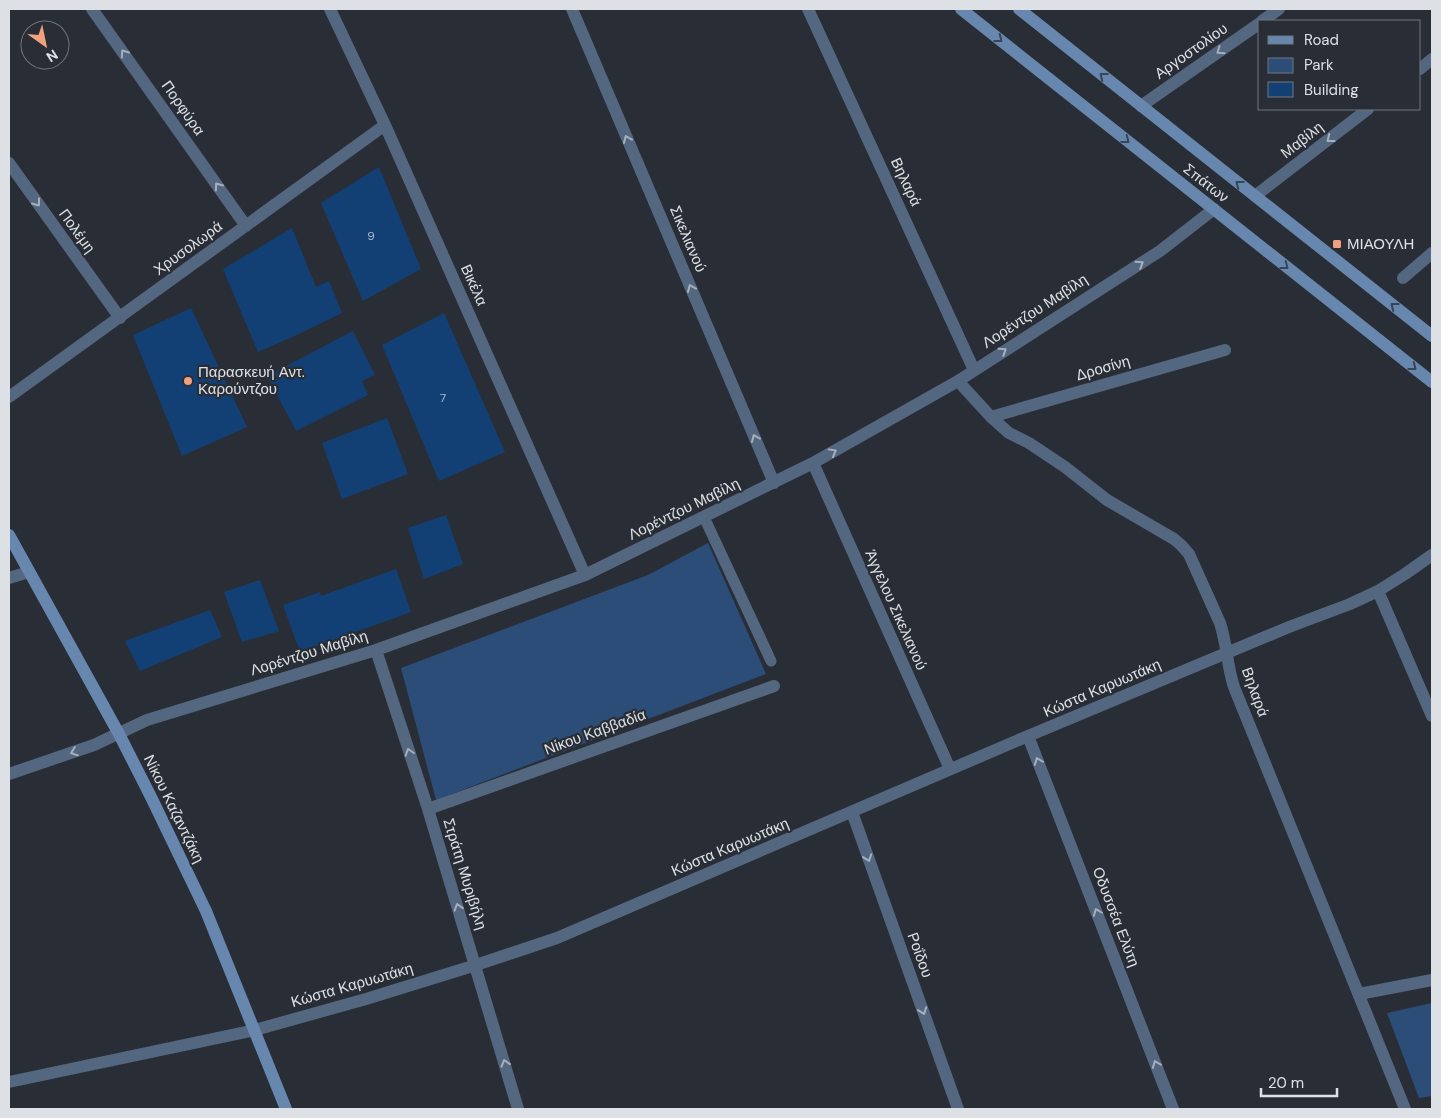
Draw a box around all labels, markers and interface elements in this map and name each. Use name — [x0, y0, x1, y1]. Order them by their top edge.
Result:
street label: Αργοστολίου — [1151, 18, 1231, 84]
north arrow — [20, 20, 70, 70]
legend — [1258, 20, 1421, 110]
text: Road — [1304, 30, 1339, 50]
one-way arrow — [993, 33, 1003, 42]
one-way arrow — [1216, 45, 1226, 54]
text: N — [43, 46, 61, 66]
one-way arrow — [121, 50, 130, 59]
text: Park — [1304, 55, 1334, 75]
one-way arrow — [1099, 73, 1109, 82]
street label: Πορφύρα — [157, 77, 209, 140]
text: Building — [1304, 80, 1359, 100]
street label: Μαβίλη — [1277, 117, 1327, 163]
one-way arrow — [1327, 133, 1336, 141]
one-way arrow — [1120, 134, 1130, 143]
one-way arrow — [623, 135, 634, 144]
street label: Βηλαρά — [886, 154, 926, 210]
street label: Σπάτων — [1179, 159, 1233, 207]
one-way arrow — [1236, 181, 1245, 189]
one-way arrow — [215, 182, 224, 192]
one-way arrow — [31, 197, 40, 207]
street label: Σικελιανού — [665, 203, 711, 275]
street label: Πολέμη — [54, 205, 100, 257]
street label: Χρυσολωρά — [150, 216, 227, 280]
house number: 9 — [367, 228, 375, 244]
place label: ΜΙΑΟΥΛΗ — [1347, 234, 1414, 254]
marker: ΜΙΑΟΥΛΗ — [1331, 238, 1343, 250]
one-way arrow — [1280, 260, 1289, 269]
street label: Βικέλα — [456, 261, 492, 309]
one-way arrow — [1134, 261, 1143, 270]
street label: Λορέντζου Μαβίλη — [978, 269, 1092, 353]
one-way arrow — [687, 284, 698, 293]
one-way arrow — [1391, 303, 1400, 311]
one-way arrow — [997, 348, 1006, 358]
street label: Δροσίνη — [1074, 351, 1132, 385]
one-way arrow — [1407, 361, 1416, 369]
place label: Παρασκευή Αντ. Καρούντζου — [198, 362, 305, 399]
marker: Παρασκευή Αντ. Καρούντζου — [182, 375, 194, 387]
house number: 7 — [440, 390, 446, 406]
one-way arrow — [751, 434, 761, 443]
one-way arrow — [827, 448, 836, 458]
street label: Λορέντζου Μαβίλη — [625, 473, 743, 545]
street label: Άγγελου Σικελιανού — [861, 547, 931, 673]
street label: Λορέντζου Μαβίλη — [248, 626, 370, 680]
street label: Κώστα Καρυωτάκη — [1040, 654, 1164, 722]
street label: Βηλαρά — [1237, 664, 1273, 720]
street label: Νίκου Καββαδία — [541, 704, 649, 760]
one-way arrow — [70, 746, 79, 756]
one-way arrow — [405, 748, 415, 757]
street label: Νίκου Καζαντζάκη — [139, 752, 209, 866]
one-way arrow — [1033, 757, 1044, 766]
street label: Κώστα Καρυωτάκη — [668, 813, 792, 881]
street label: Στράτη Μυριβήλη — [439, 816, 491, 932]
one-way arrow — [862, 853, 872, 862]
street label: Οδυσσέα Ελύτη — [1088, 864, 1144, 970]
one-way arrow — [453, 903, 463, 912]
one-way arrow — [1092, 909, 1102, 917]
street label: Ροΐδου — [903, 930, 937, 980]
street label: Κώστα Καρυωτάκη — [289, 958, 415, 1012]
one-way arrow — [917, 1006, 927, 1015]
one-way arrow — [500, 1059, 510, 1067]
one-way arrow — [1151, 1060, 1162, 1069]
scale bar — [1261, 1066, 1337, 1098]
text: 20 m — [1268, 1073, 1304, 1093]

